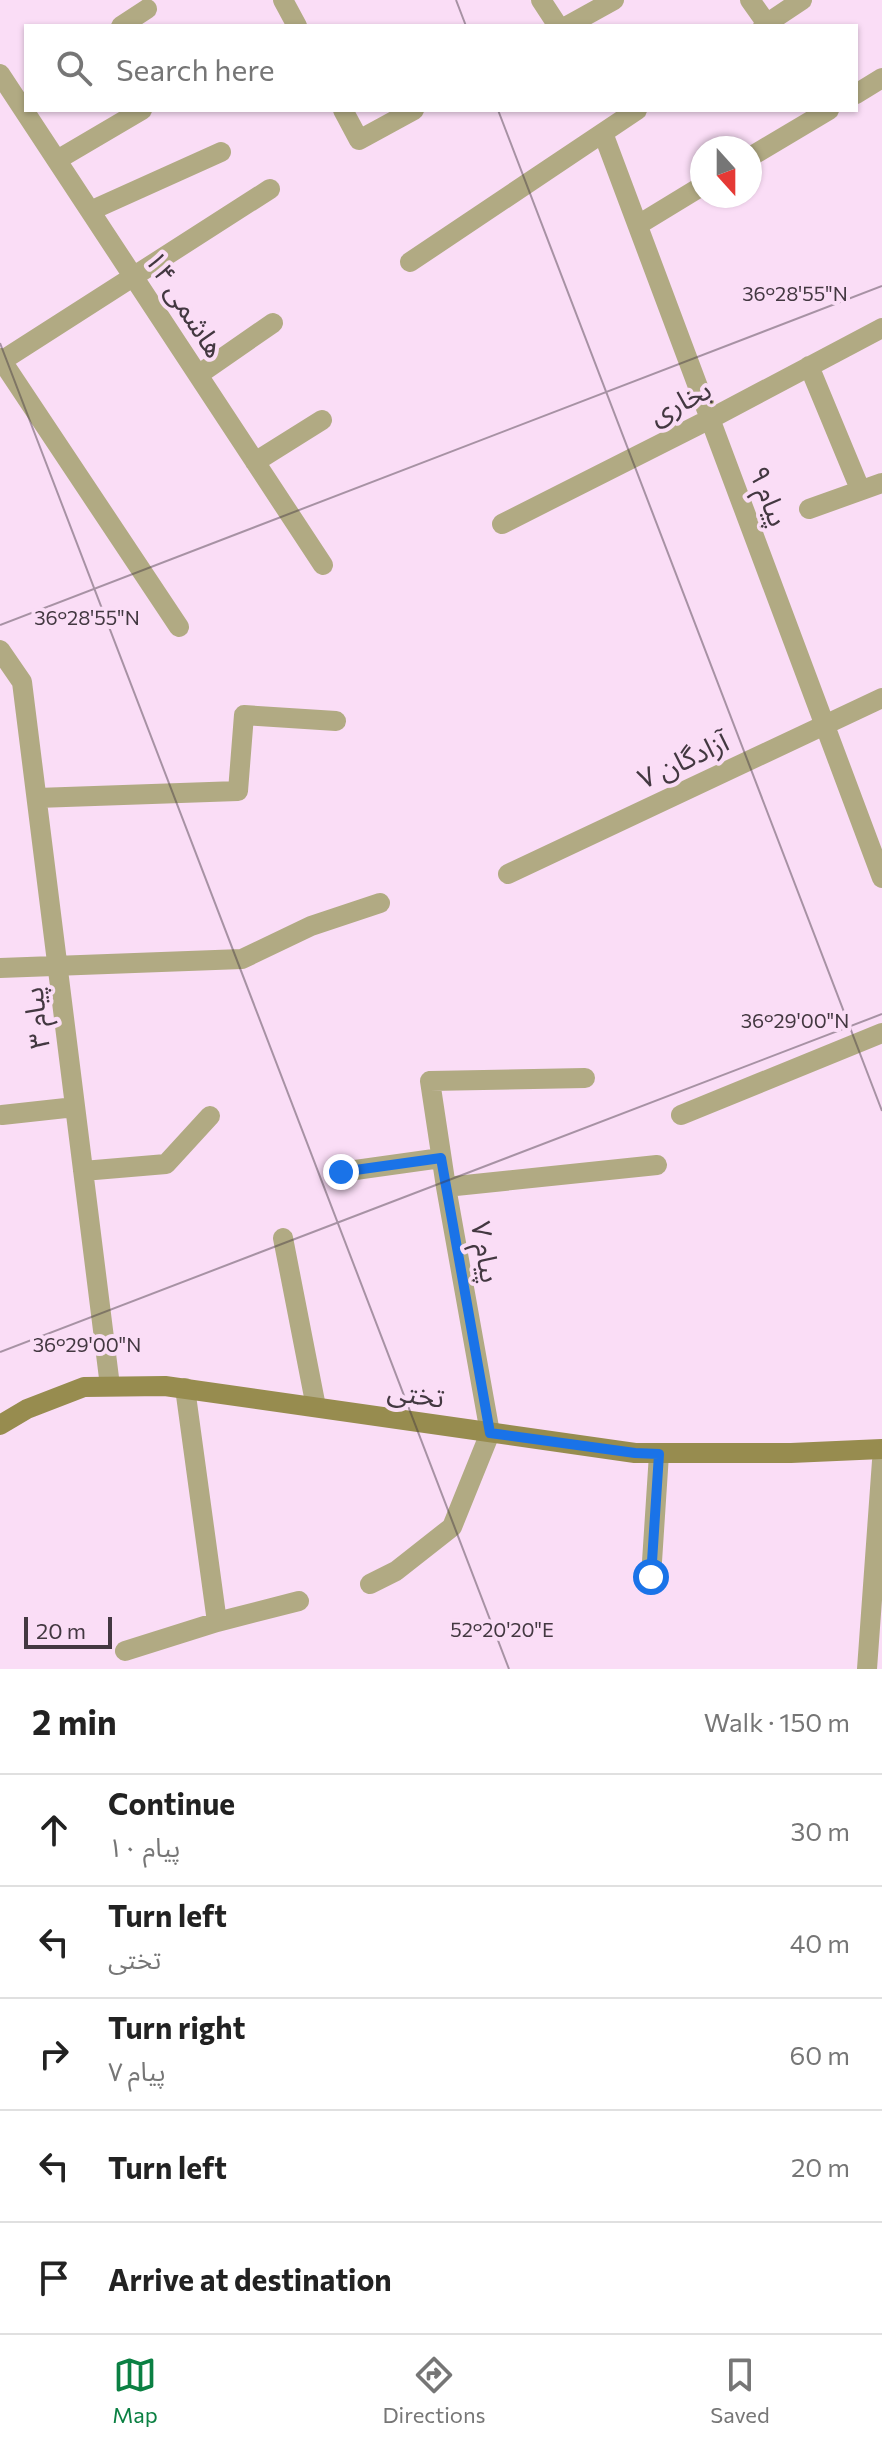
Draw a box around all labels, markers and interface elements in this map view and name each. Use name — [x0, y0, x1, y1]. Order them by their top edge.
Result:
search box — [24, 24, 858, 112]
icon: search — [52, 46, 96, 90]
text: Search here — [116, 50, 275, 87]
north arrow — [690, 136, 762, 208]
street label: هاشمی ۱۴ — [138, 244, 233, 364]
text: 36°28'55"N — [742, 281, 848, 305]
street label: بخاری — [643, 371, 717, 432]
street label: پیام ۹ — [738, 461, 797, 532]
text: 36°28'55"N — [34, 605, 140, 629]
street label: آزادگان ۷ — [632, 723, 736, 796]
street label: پيام ۳ — [14, 985, 61, 1051]
text: 36°29'00"N — [741, 1008, 849, 1032]
route end — [323, 1154, 359, 1190]
street label: پیام ۷ — [460, 1218, 509, 1286]
text: 36°29'00"N — [33, 1332, 141, 1356]
street label: تختی — [385, 1372, 447, 1415]
route start — [633, 1559, 669, 1595]
scale bar — [24, 1613, 112, 1649]
text: 20 m — [36, 1617, 86, 1644]
text: 52°20'20"E — [450, 1617, 554, 1641]
text: 2 min — [32, 1700, 117, 1742]
text: Walk · 150 m — [704, 1706, 850, 1737]
text: Continue — [108, 1784, 235, 1821]
icon: ahead — [32, 1808, 76, 1852]
text: 30 m — [791, 1815, 850, 1846]
text: پیام ۱۰ — [108, 1831, 180, 1862]
text: Turn left — [108, 1896, 227, 1933]
icon: left — [32, 1920, 76, 1964]
text: 40 m — [790, 1927, 850, 1958]
text: تختی — [108, 1943, 161, 1974]
text: Turn right — [108, 2008, 245, 2045]
icon: right — [32, 2032, 76, 2076]
text: 60 m — [790, 2039, 850, 2070]
text: پیام ۷ — [108, 2055, 165, 2086]
icon: left — [32, 2144, 76, 2188]
text: Turn left — [108, 2148, 227, 2185]
text: 20 m — [791, 2151, 850, 2182]
icon: arrive — [32, 2256, 76, 2300]
text: Arrive at destination — [108, 2260, 392, 2297]
tab: Map — [112, 2353, 158, 2428]
tab: Directions — [382, 2353, 486, 2428]
tab: Saved — [710, 2353, 770, 2428]

